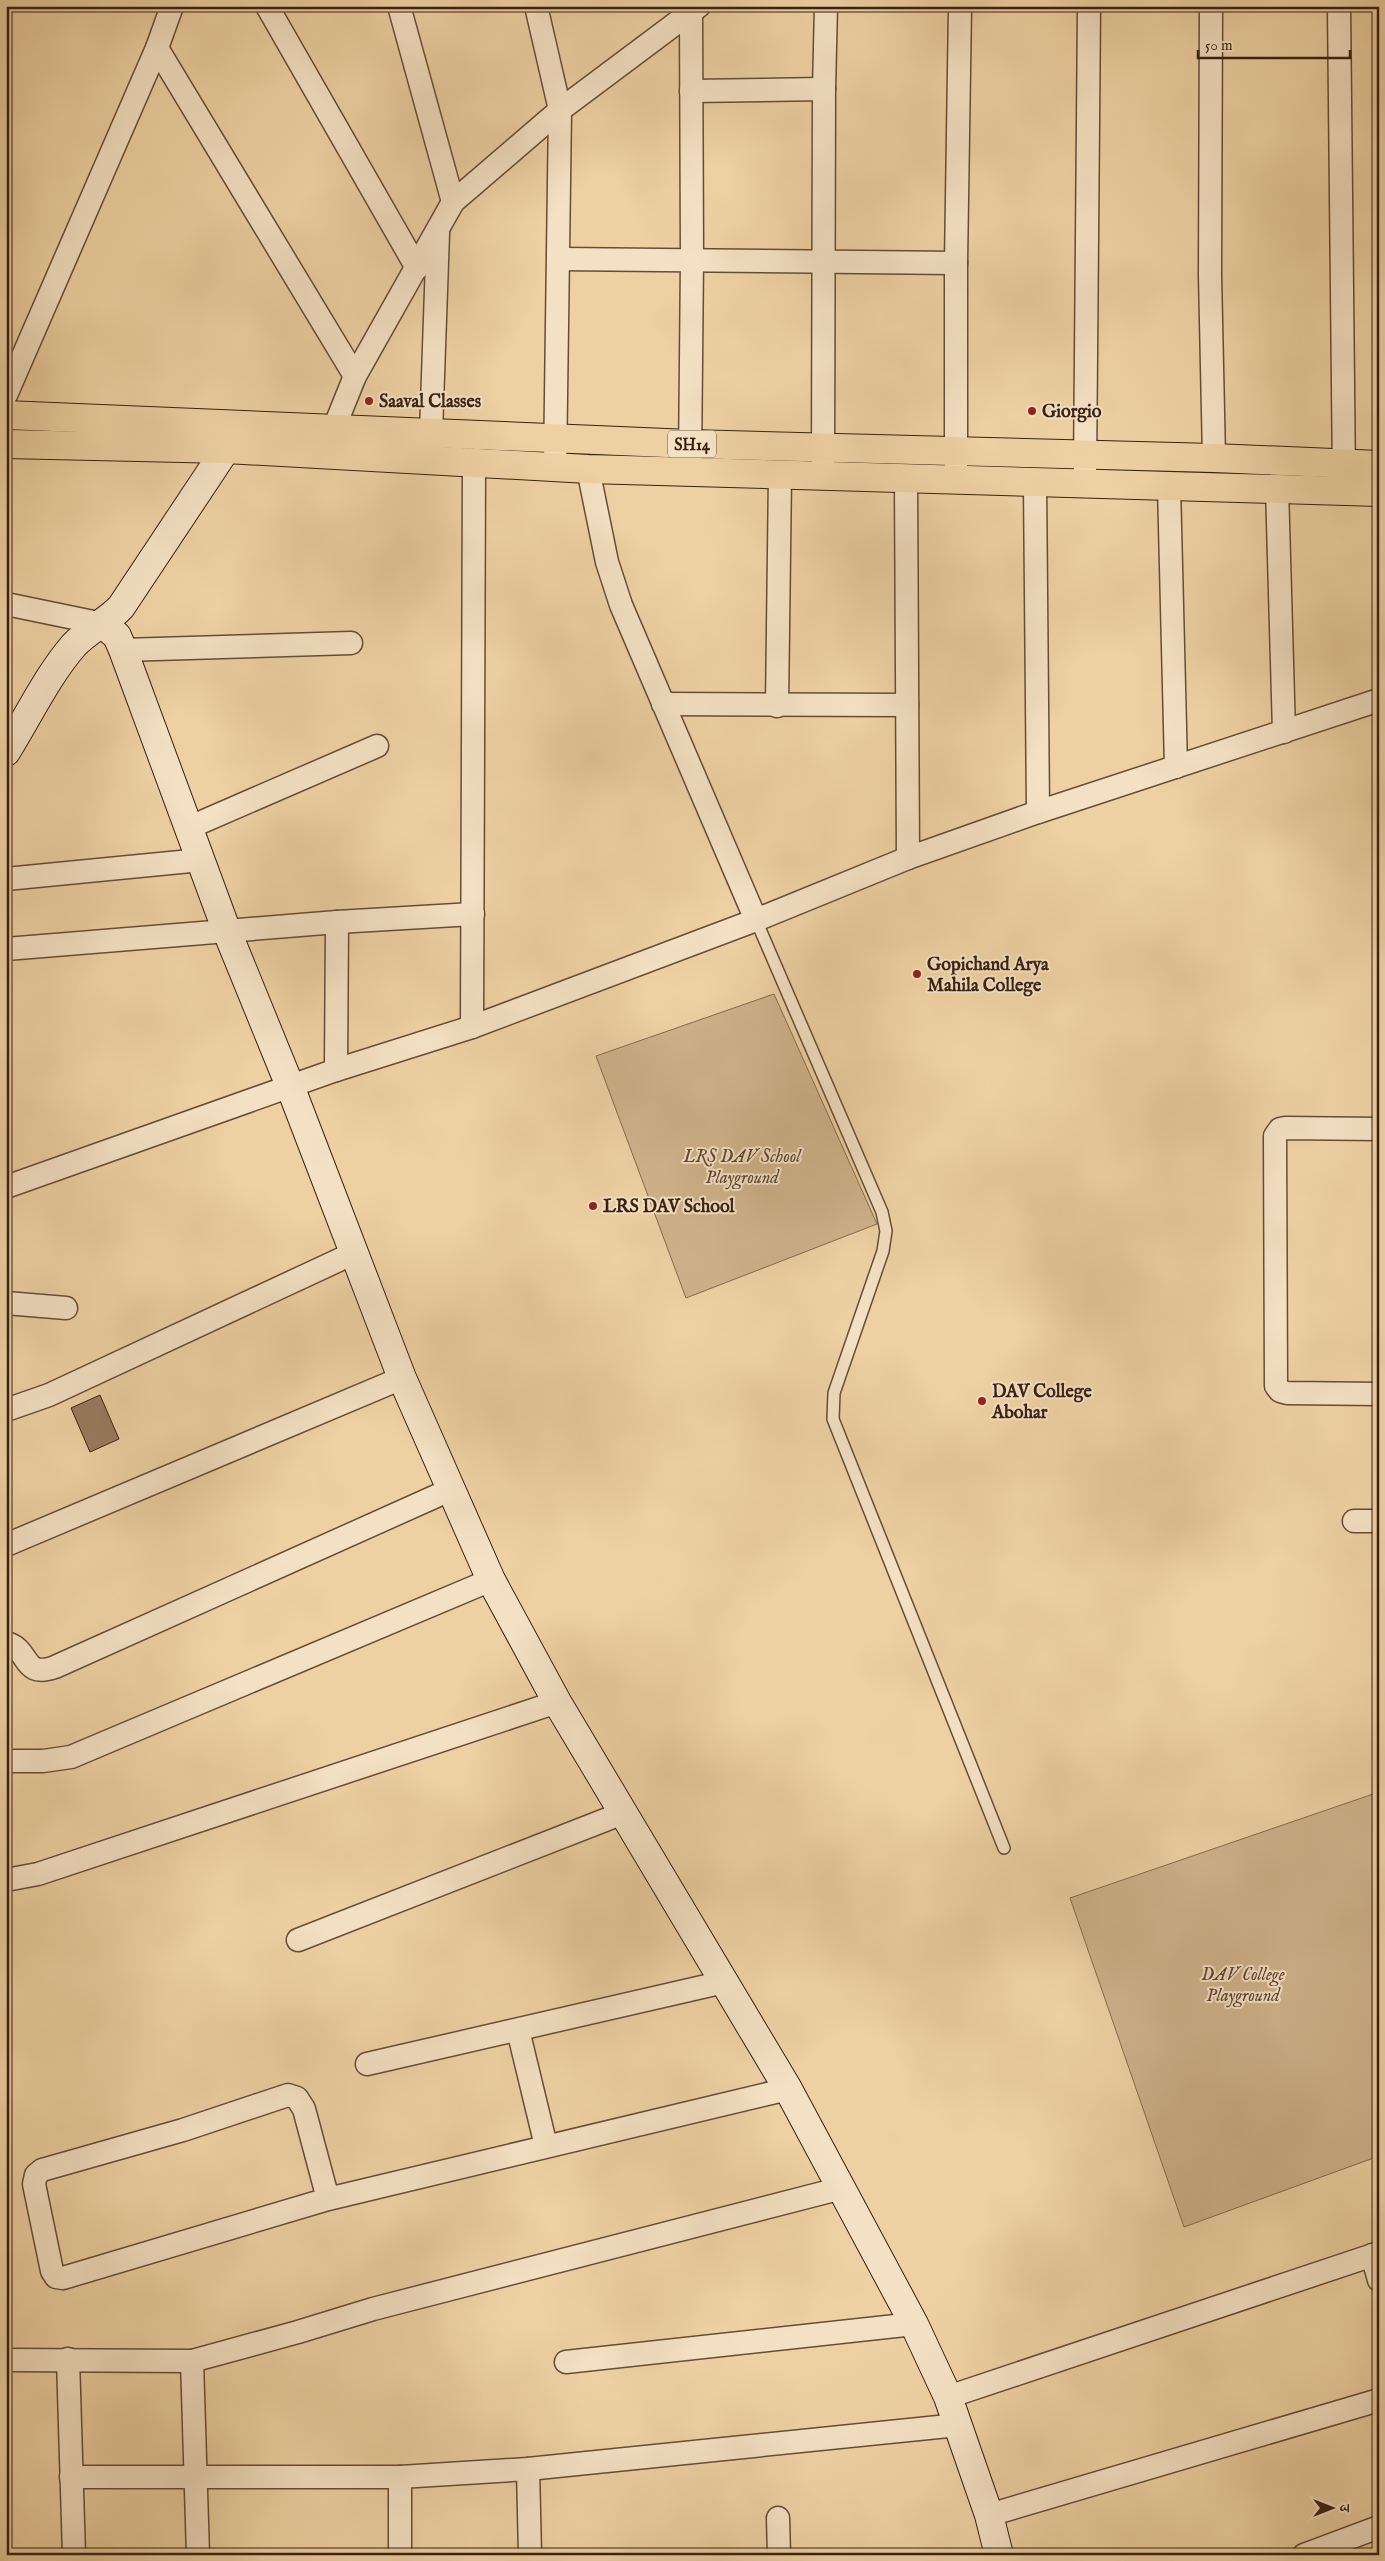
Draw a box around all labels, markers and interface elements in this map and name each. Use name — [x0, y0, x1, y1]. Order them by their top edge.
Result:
scale bar — [1198, 28, 1350, 60]
text: 50 m — [1205, 36, 1233, 55]
place label: Saaval Classes — [379, 391, 482, 414]
marker: Saaval Classes — [363, 395, 375, 407]
place label: Giorgio — [1042, 401, 1102, 424]
marker: Giorgio — [1026, 405, 1038, 417]
road number: SH14 — [668, 430, 716, 458]
place label: Gopichand Arya Mahila College — [927, 954, 1050, 998]
marker: Gopichand Arya Mahila College — [911, 968, 923, 980]
park label: LRS DAV School Playground — [683, 1146, 802, 1190]
place label: LRS DAV School — [603, 1196, 736, 1219]
marker: LRS DAV School — [587, 1200, 599, 1212]
place label: DAV College Abohar — [991, 1381, 1092, 1425]
marker: DAV College Abohar — [976, 1395, 988, 1407]
park label: DAV College Playground — [1201, 1964, 1285, 2008]
north arrow — [1308, 2484, 1358, 2534]
text: उ — [1335, 2503, 1353, 2512]

